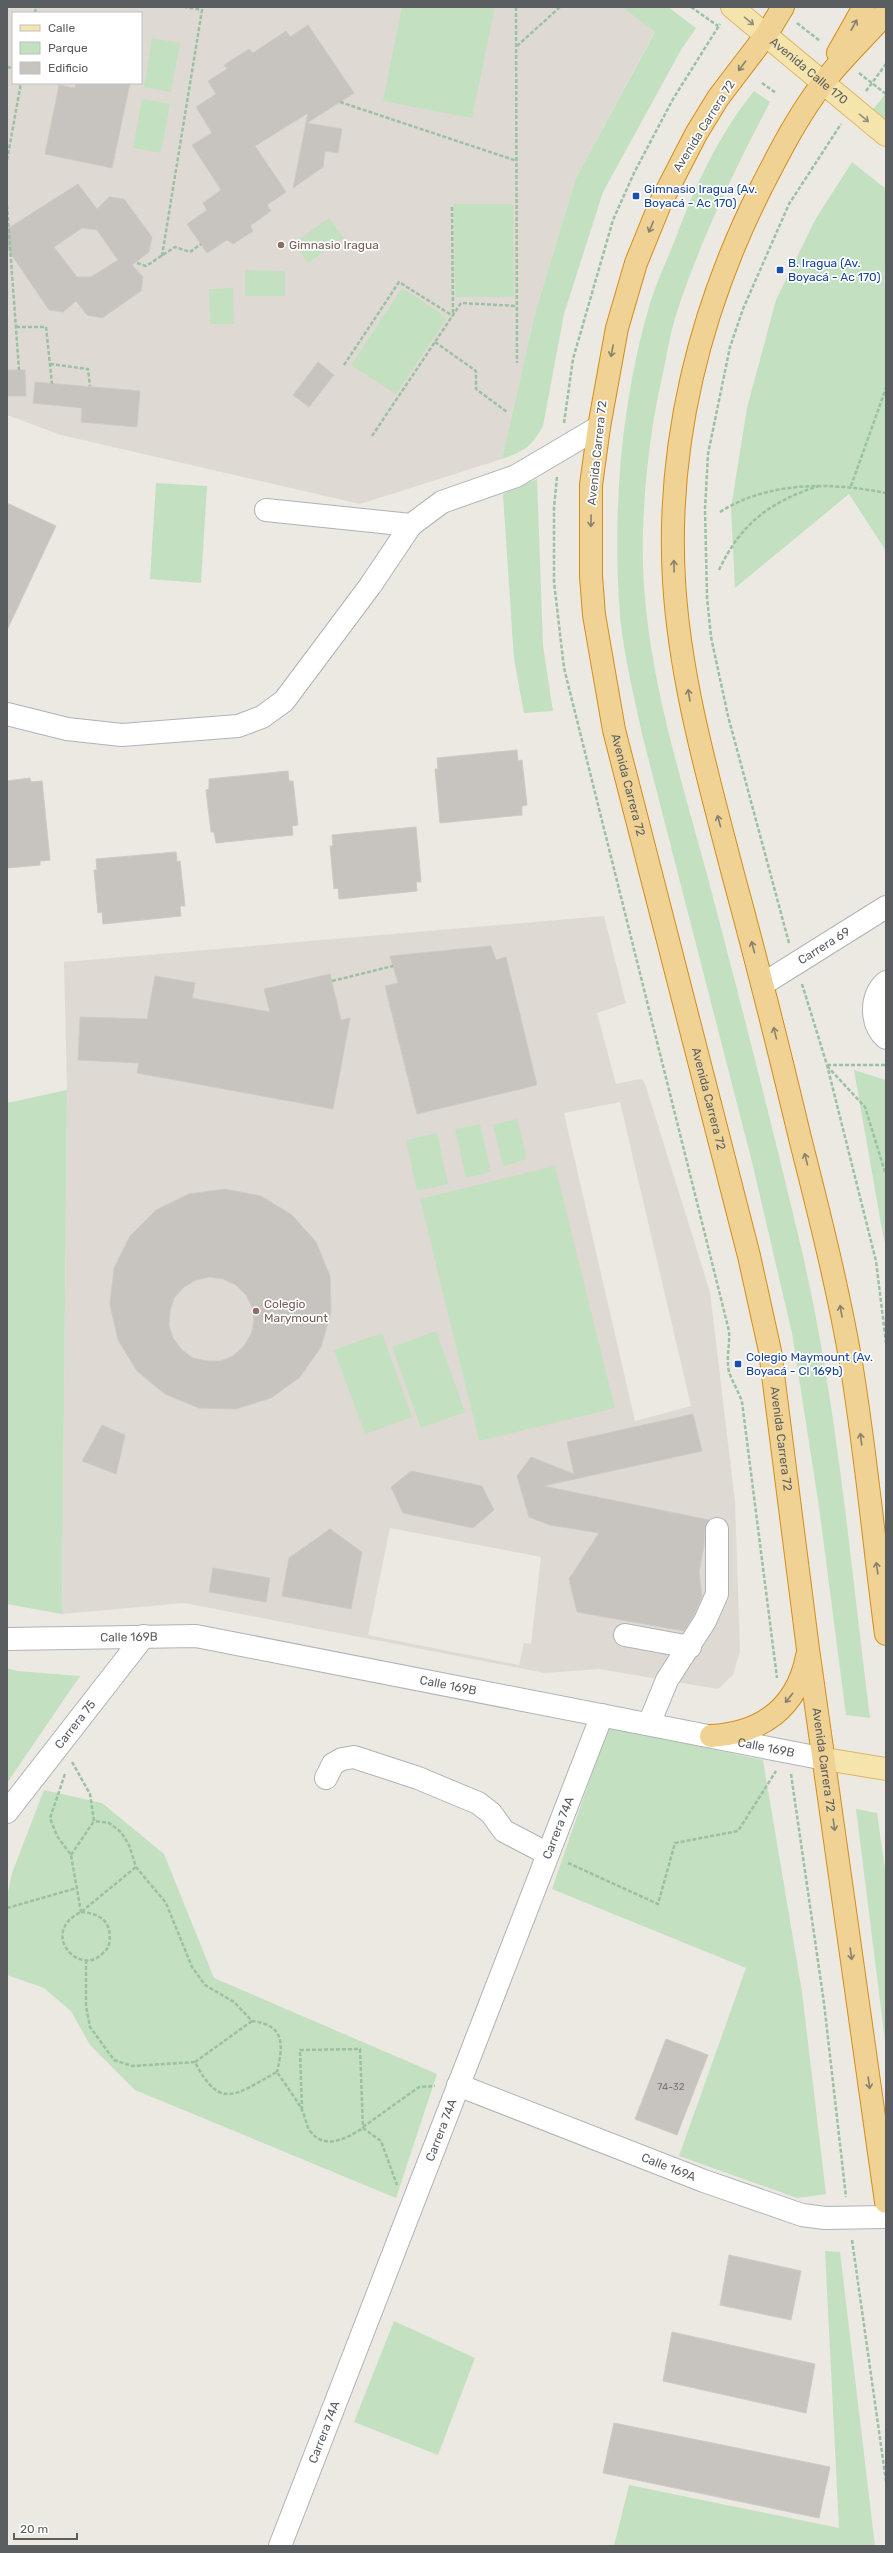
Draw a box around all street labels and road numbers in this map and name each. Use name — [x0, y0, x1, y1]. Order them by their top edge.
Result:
street label: Avenida Calle 170 — [767, 35, 851, 107]
street label: Avenida Carrera 72 — [670, 78, 738, 174]
street label: Avenida Carrera 72 — [585, 400, 609, 506]
street label: Avenida Carrera 72 — [608, 732, 648, 838]
street label: Carrera 69 — [795, 924, 853, 967]
street label: Avenida Carrera 72 — [689, 1046, 729, 1152]
street label: Avenida Carrera 72 — [768, 1386, 795, 1492]
street label: Calle 169B — [100, 1630, 158, 1645]
street label: Calle 169B — [419, 1673, 478, 1698]
street label: Carrera 75 — [52, 1697, 98, 1751]
street label: Avenida Carrera 72 — [809, 1707, 838, 1813]
street label: Calle 169B — [737, 1735, 796, 1760]
street label: Carrera 74A — [540, 1795, 577, 1861]
street label: Carrera 74A — [423, 2097, 460, 2163]
street label: Calle 169A — [639, 2150, 698, 2184]
street label: Carrera 74A — [306, 2399, 342, 2465]

